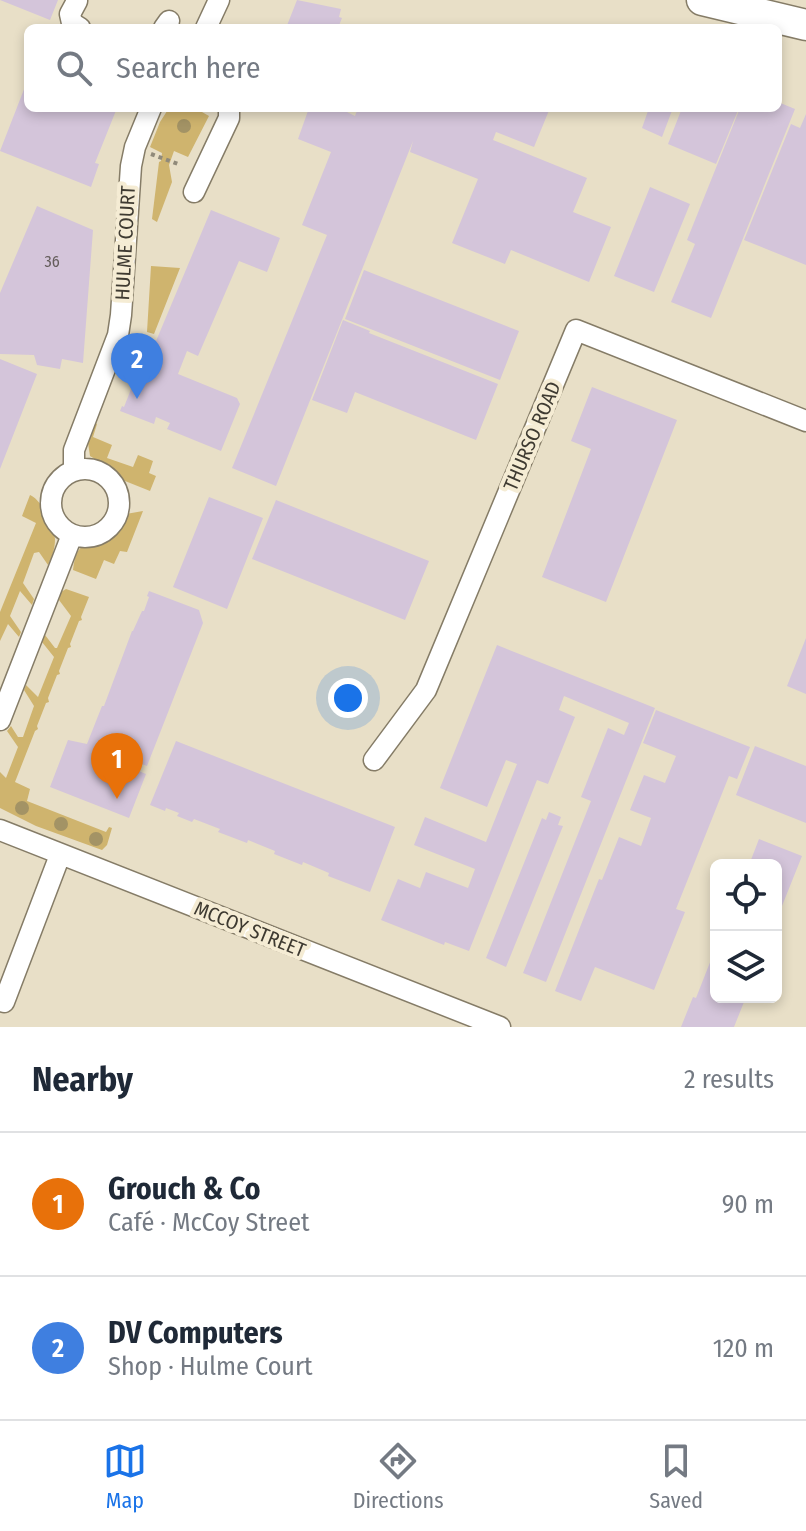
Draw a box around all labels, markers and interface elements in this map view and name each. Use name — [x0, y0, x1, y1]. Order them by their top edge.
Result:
search box — [24, 24, 782, 112]
icon: search — [52, 46, 96, 90]
text: Search here — [116, 50, 261, 86]
street label: HULME COURT — [110, 184, 140, 301]
house number: 36 — [44, 252, 60, 271]
pin: 2 — [111, 333, 163, 399]
street label: THURSO ROAD — [498, 378, 566, 494]
your location — [328, 678, 368, 718]
pin: 1 — [91, 733, 143, 799]
map controls — [710, 859, 782, 1003]
button: locate — [710, 859, 782, 931]
street label: MCCOY STREET — [191, 896, 310, 962]
button: layers — [710, 931, 782, 1003]
text: Nearby — [32, 1059, 133, 1100]
text: 2 results — [684, 1064, 774, 1095]
text: Grouch & Co — [108, 1171, 261, 1207]
text: 1 — [53, 1189, 64, 1220]
text: 90 m — [722, 1189, 774, 1220]
text: Café · McCoy Street — [108, 1207, 309, 1238]
text: DV Computers — [108, 1315, 283, 1351]
text: 2 — [52, 1333, 64, 1364]
text: 120 m — [713, 1333, 774, 1364]
text: Shop · Hulme Court — [108, 1351, 313, 1382]
tab: Map — [103, 1439, 147, 1514]
tab: Directions — [353, 1439, 444, 1514]
tab: Saved — [649, 1439, 703, 1514]

